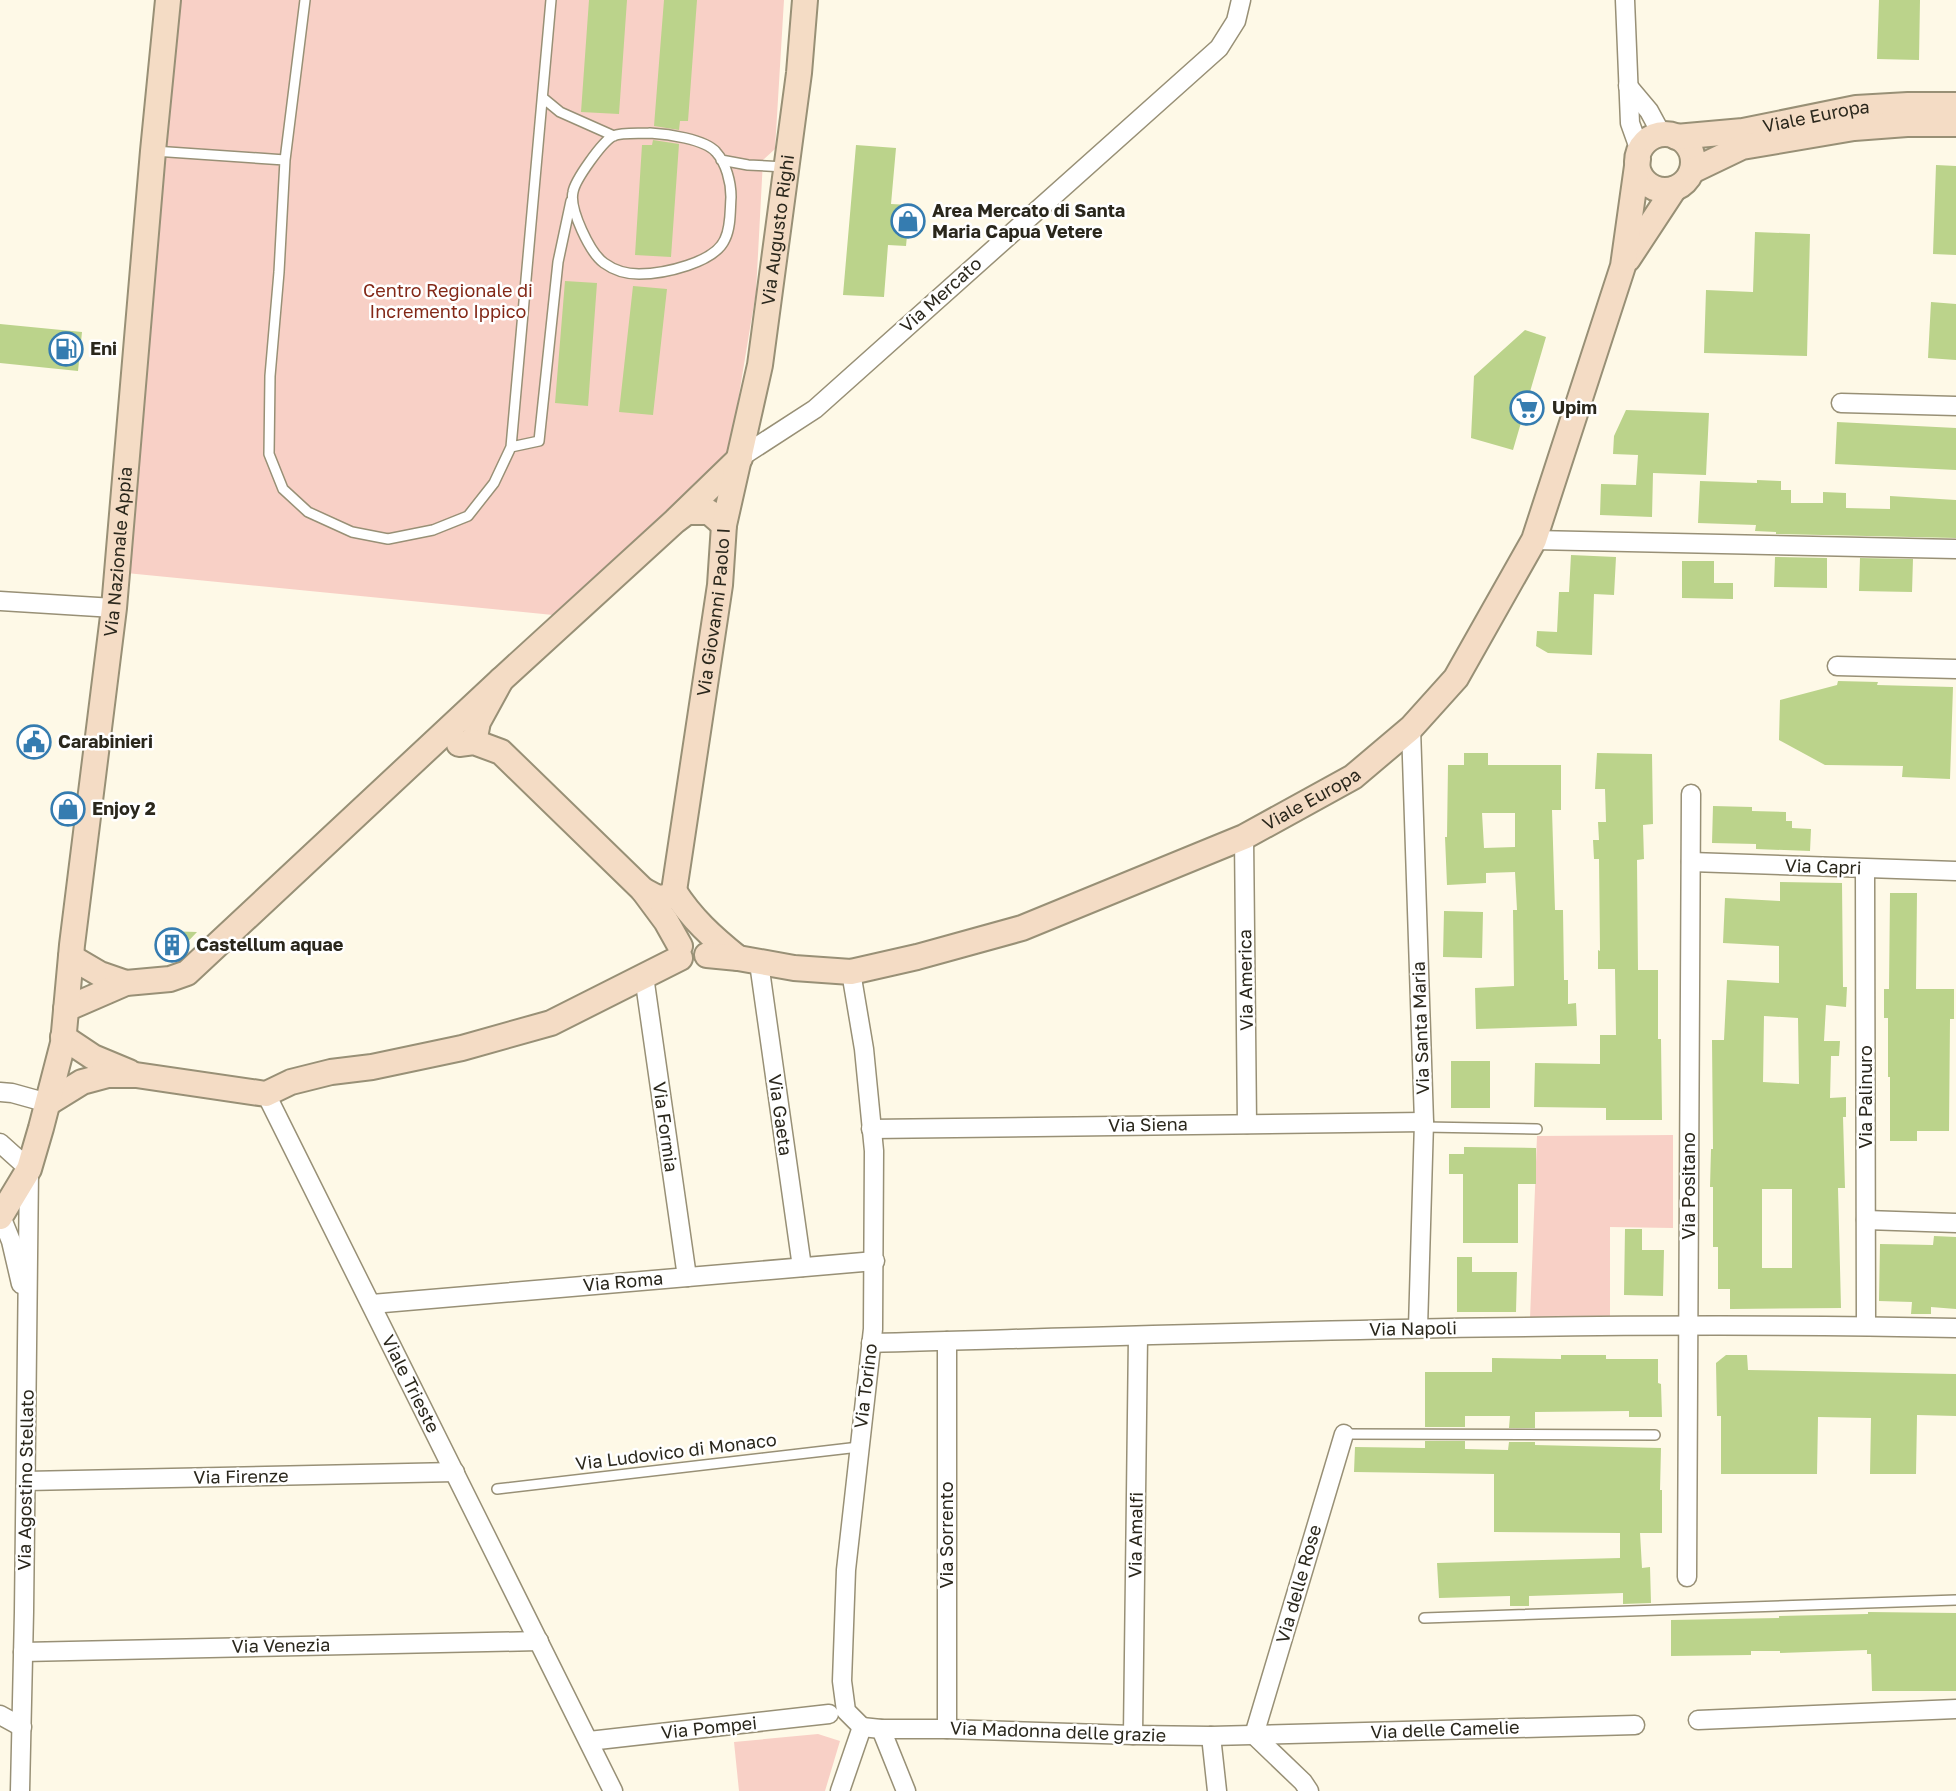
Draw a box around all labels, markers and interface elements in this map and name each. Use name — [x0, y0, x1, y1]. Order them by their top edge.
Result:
street label: Viale Europa — [1761, 95, 1870, 137]
street label: Via Augusto Righi — [756, 153, 798, 307]
place label: Area Mercato di Santa Maria Capua Vetere — [932, 199, 1125, 242]
shop icon: Area Mercato di Santa Maria Capua Vetere — [889, 202, 927, 240]
street label: Via Mercato — [895, 252, 986, 337]
park label: Centro Regionale di Incremento Ippico — [363, 279, 533, 322]
fuel station icon: Eni — [47, 330, 85, 368]
place label: Eni — [90, 337, 117, 359]
supermarket icon: Upim — [1508, 389, 1546, 427]
place label: Upim — [1552, 396, 1597, 418]
street label: Via Nazionale Appia — [98, 465, 136, 638]
street label: Via Giovanni Paolo I — [691, 527, 734, 698]
public building icon: Carabinieri — [15, 723, 53, 761]
place label: Carabinieri — [58, 730, 153, 752]
street label: Viale Europa — [1258, 763, 1365, 835]
shop icon: Enjoy 2 — [49, 790, 87, 828]
place label: Enjoy 2 — [92, 797, 156, 819]
street label: Via Capri — [1784, 854, 1862, 878]
building icon: Castellum aquae — [153, 926, 191, 964]
street label: Via America — [1233, 929, 1257, 1031]
place label: Castellum aquae — [196, 933, 344, 955]
street label: Via Santa Maria — [1407, 961, 1433, 1095]
street label: Via Palinuro — [1854, 1045, 1876, 1149]
street label: Via Gaeta — [764, 1073, 798, 1157]
street label: Via Formia — [649, 1080, 683, 1173]
street label: Via Siena — [1108, 1112, 1188, 1136]
street label: Via Positano — [1677, 1132, 1699, 1240]
street label: Via Roma — [582, 1267, 664, 1295]
street label: Via Napoli — [1369, 1316, 1457, 1340]
street label: Viale Trieste — [378, 1331, 445, 1436]
street label: Via Torino — [849, 1342, 881, 1430]
street label: Via Agostino Stellato — [12, 1389, 38, 1571]
street label: Via Ludovico di Monaco — [574, 1428, 778, 1474]
street label: Via Firenze — [193, 1464, 289, 1488]
street label: Via Sorrento — [935, 1481, 957, 1589]
street label: Via Amalfi — [1123, 1492, 1147, 1578]
street label: Via delle Rose — [1271, 1522, 1325, 1645]
street label: Via Venezia — [231, 1633, 331, 1657]
street label: Via Pompei — [660, 1711, 758, 1743]
street label: Via delle Camelie — [1370, 1715, 1520, 1743]
street label: Via Madonna delle grazie — [950, 1716, 1166, 1746]

